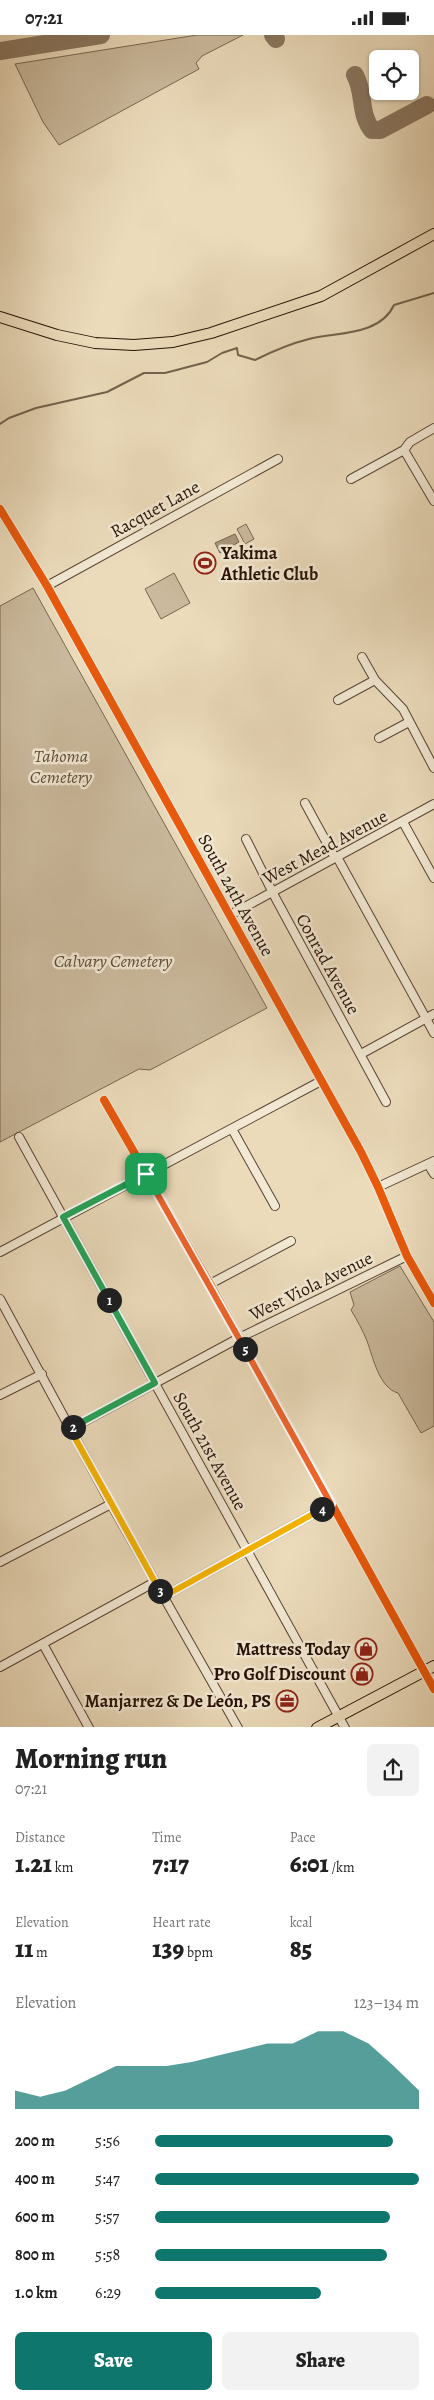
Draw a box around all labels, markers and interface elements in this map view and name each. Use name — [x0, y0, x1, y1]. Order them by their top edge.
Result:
text: 07:21 — [25, 5, 63, 31]
map controls — [369, 50, 419, 100]
button: locate — [369, 50, 419, 100]
street label: Racquet Lane — [106, 475, 204, 543]
place label: Yakima Athletic Club — [220, 541, 318, 586]
sports icon: Yakima Athletic Club — [193, 551, 217, 575]
park label: Tahoma Cemetery — [30, 744, 92, 789]
street label: West Mead Avenue — [257, 804, 392, 891]
street label: South 24th Avenue — [192, 830, 280, 960]
street label: Conrad Avenue — [290, 909, 366, 1019]
park label: Calvary Cemetery — [54, 949, 172, 973]
pin — [125, 1153, 167, 1195]
icon: arrive — [132, 1160, 160, 1188]
street label: West Viola Avenue — [244, 1246, 377, 1327]
pin: 1 — [96, 1287, 122, 1313]
text: 1 — [107, 1291, 112, 1310]
pin: 5 — [232, 1337, 258, 1361]
text: 5 — [243, 1340, 248, 1359]
street label: South 21st Avenue — [167, 1387, 253, 1515]
pin: 2 — [60, 1415, 86, 1439]
text: 2 — [70, 1418, 77, 1437]
pin: 4 — [310, 1497, 334, 1521]
text: 4 — [319, 1500, 326, 1519]
pin: 3 — [148, 1579, 172, 1603]
text: 3 — [157, 1582, 164, 1601]
place label: Mattress Today — [236, 1637, 351, 1661]
shop icon: Mattress Today — [354, 1637, 378, 1661]
place label: Pro Golf Discount — [214, 1662, 346, 1686]
shop icon: Pro Golf Discount — [350, 1662, 374, 1686]
place label: Manjarrez & De León, PS — [85, 1689, 271, 1713]
office icon: Manjarrez & De León, PS — [275, 1689, 299, 1713]
text: Morning run — [15, 1740, 167, 1778]
button: share — [367, 1744, 419, 1796]
text: 07:21 — [15, 1778, 47, 1800]
text: Distance — [15, 1828, 65, 1847]
text: Time — [152, 1828, 181, 1847]
text: Pace — [290, 1828, 316, 1847]
text: 1.21 — [15, 1847, 52, 1881]
text: 7:17 — [152, 1847, 189, 1881]
text: 6:01 — [290, 1847, 329, 1881]
text: km — [52, 1858, 73, 1877]
text: /km — [329, 1858, 355, 1877]
text: Elevation — [15, 1913, 69, 1932]
text: Heart rate — [152, 1913, 211, 1932]
text: kcal — [290, 1913, 312, 1932]
text: 11 — [15, 1932, 33, 1966]
text: 139 — [152, 1932, 184, 1966]
text: 85 — [290, 1932, 312, 1966]
text: m — [33, 1943, 48, 1962]
text: bpm — [184, 1943, 213, 1962]
text: Elevation — [15, 1992, 76, 2014]
text: 123–134 m — [354, 1992, 419, 2014]
text: 200 m — [15, 2130, 55, 2152]
text: 5:56 — [95, 2130, 120, 2152]
text: 400 m — [15, 2168, 55, 2190]
text: 5:47 — [95, 2168, 120, 2190]
text: 600 m — [15, 2206, 55, 2228]
text: 5:57 — [95, 2206, 119, 2228]
text: 800 m — [15, 2244, 55, 2266]
text: 5:58 — [95, 2244, 120, 2266]
text: 1.0 km — [15, 2282, 58, 2304]
text: 6:29 — [95, 2282, 121, 2304]
button: Save — [15, 2332, 212, 2390]
button: Share — [222, 2332, 419, 2390]

